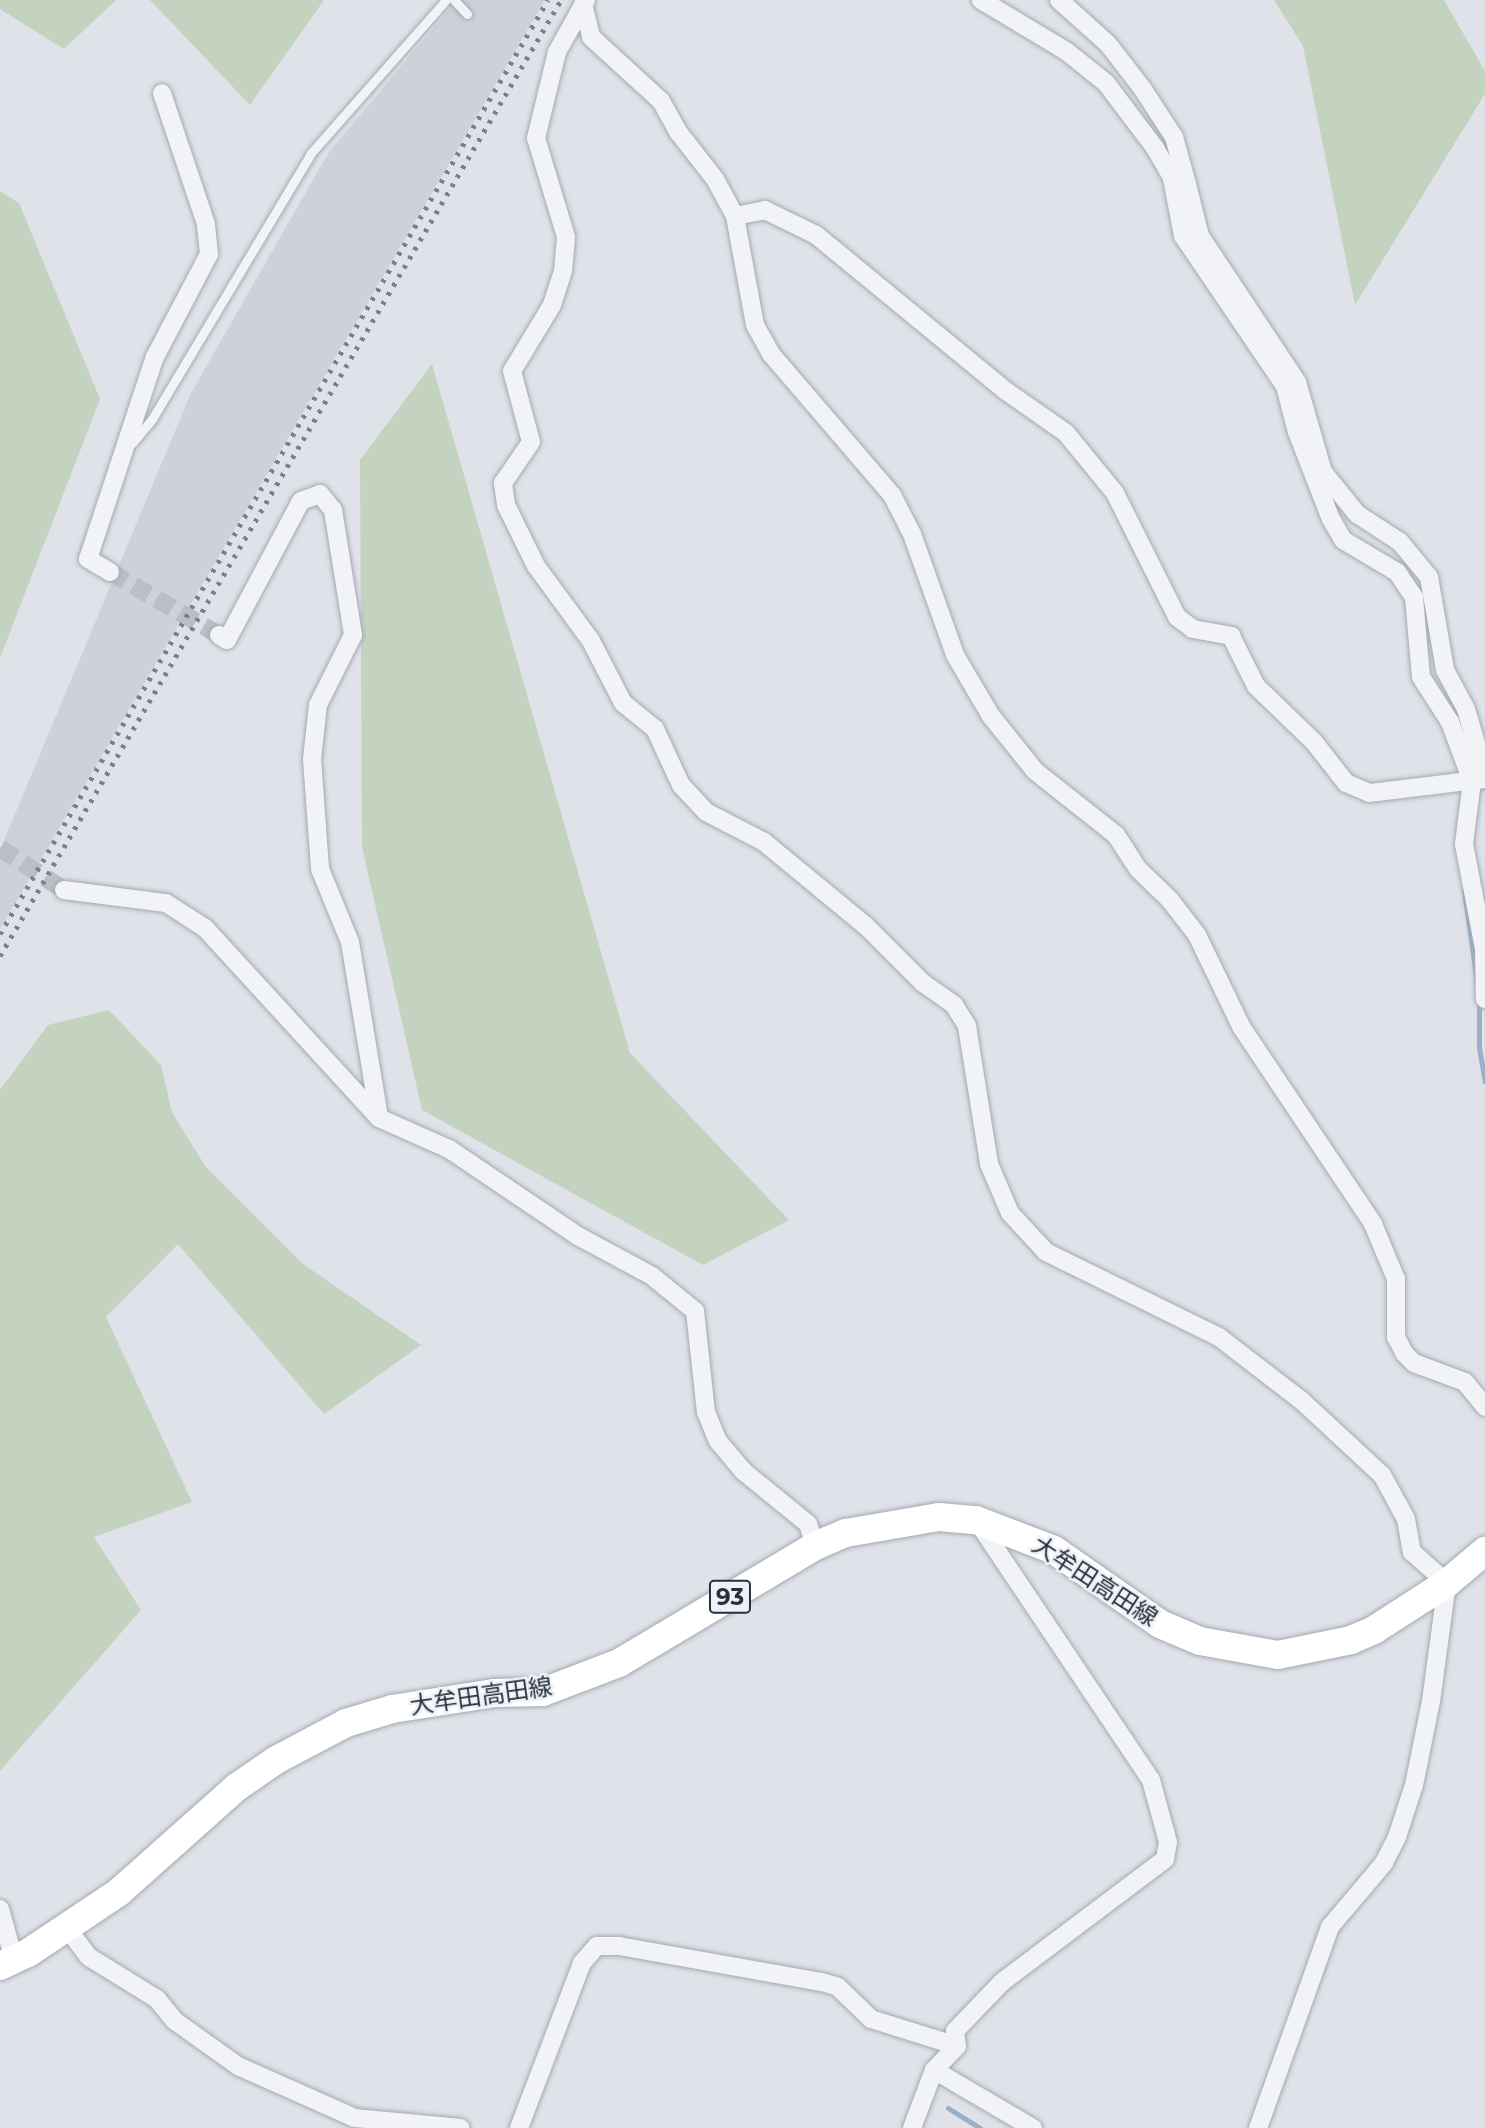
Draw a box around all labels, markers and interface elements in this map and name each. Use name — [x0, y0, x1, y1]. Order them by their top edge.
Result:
street label: 大牟田高田線 — [1027, 1530, 1163, 1632]
road number: 93 — [707, 1578, 753, 1616]
street label: 大牟田高田線 — [408, 1672, 554, 1720]

